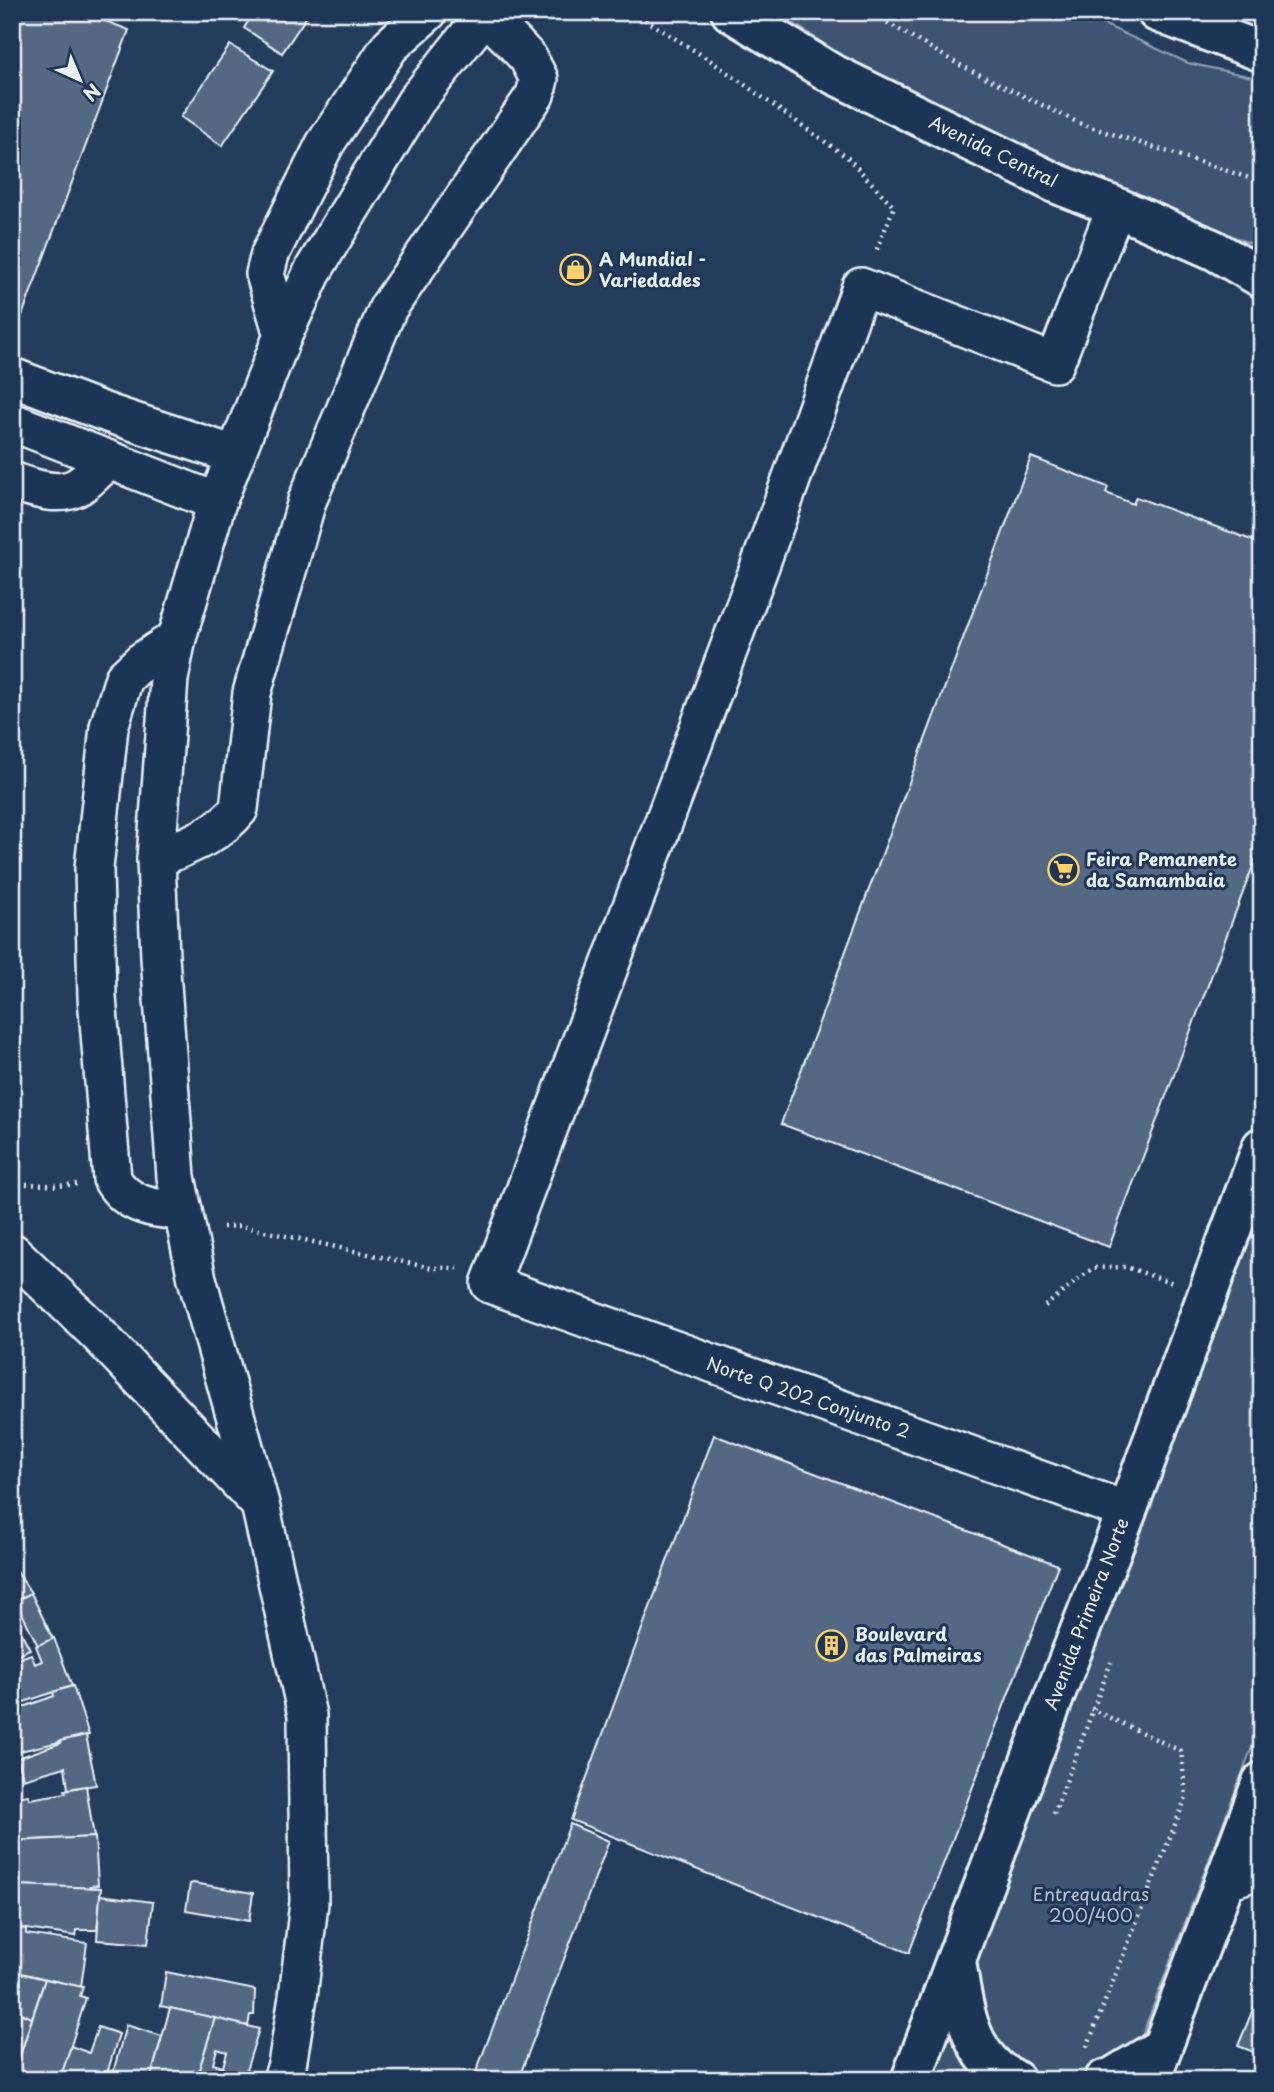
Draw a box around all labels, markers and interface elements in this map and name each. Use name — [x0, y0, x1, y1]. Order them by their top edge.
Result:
north arrow — [46, 46, 116, 116]
text: N — [77, 78, 108, 108]
street label: Avenida Central — [925, 108, 1063, 193]
place label: A Mundial - Variedades — [599, 245, 706, 293]
shop icon: A Mundial - Variedades — [559, 253, 593, 287]
place label: Feira Pemanente da Samambaia — [1086, 845, 1237, 893]
supermarket icon: Feira Pemanente da Samambaia — [1046, 853, 1080, 887]
street label: Norte Q 202 Conjunto 2 — [703, 1349, 914, 1444]
street label: Avenida Primeira Norte — [1036, 1514, 1135, 1713]
place label: Boulevard das Palmeiras — [855, 1620, 982, 1668]
building icon: Boulevard das Palmeiras — [815, 1628, 849, 1662]
park label: Entrequadras 200/400 — [1033, 1880, 1149, 1928]

